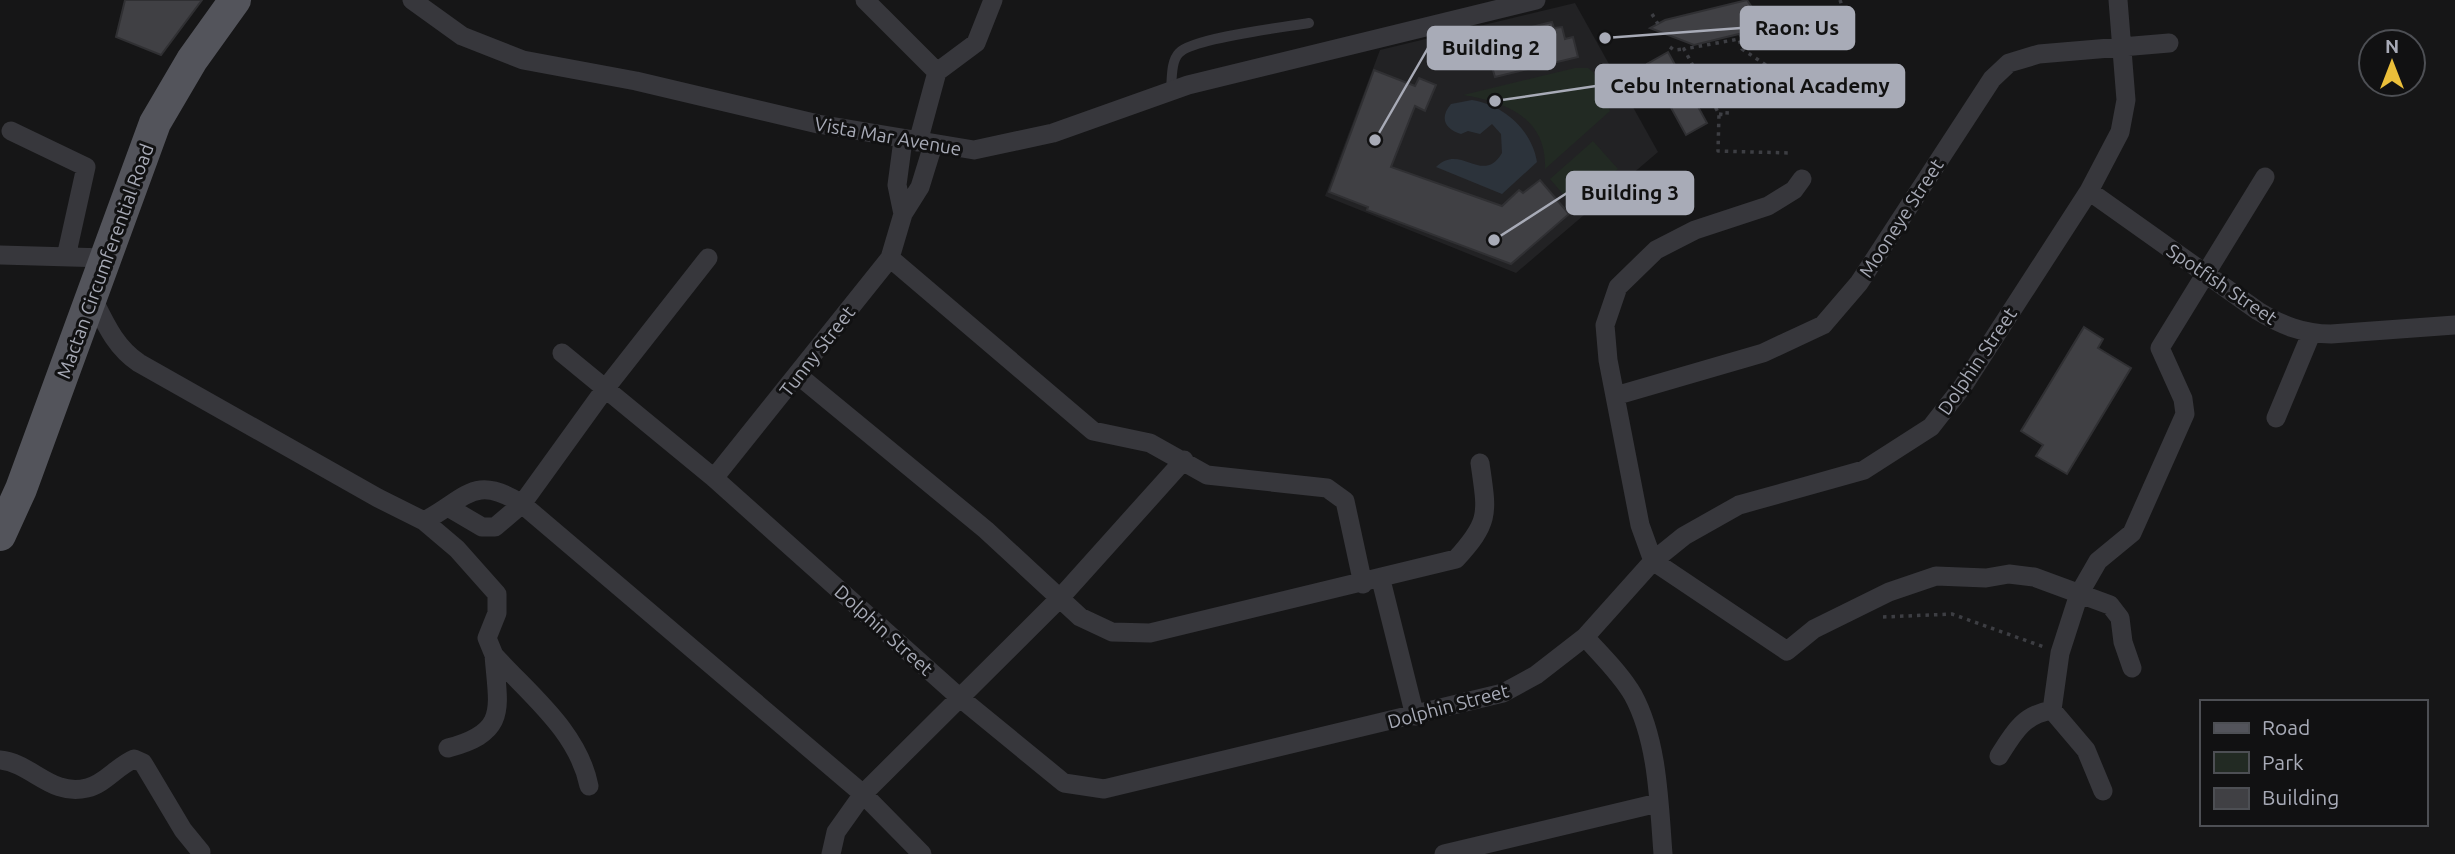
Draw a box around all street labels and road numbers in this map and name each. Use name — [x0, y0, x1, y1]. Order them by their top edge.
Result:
street label: Vista Mar Avenue — [813, 112, 963, 160]
street label: Mactan Circumferential Road — [52, 141, 158, 381]
street label: Mooneye Street — [1854, 154, 1948, 281]
street label: Spotfish Street — [2163, 239, 2282, 329]
street label: Tunny Street — [775, 301, 860, 401]
street label: Dolphin Street — [1933, 303, 2021, 419]
street label: Dolphin Street — [830, 580, 938, 680]
street label: Dolphin Street — [1385, 679, 1511, 733]

